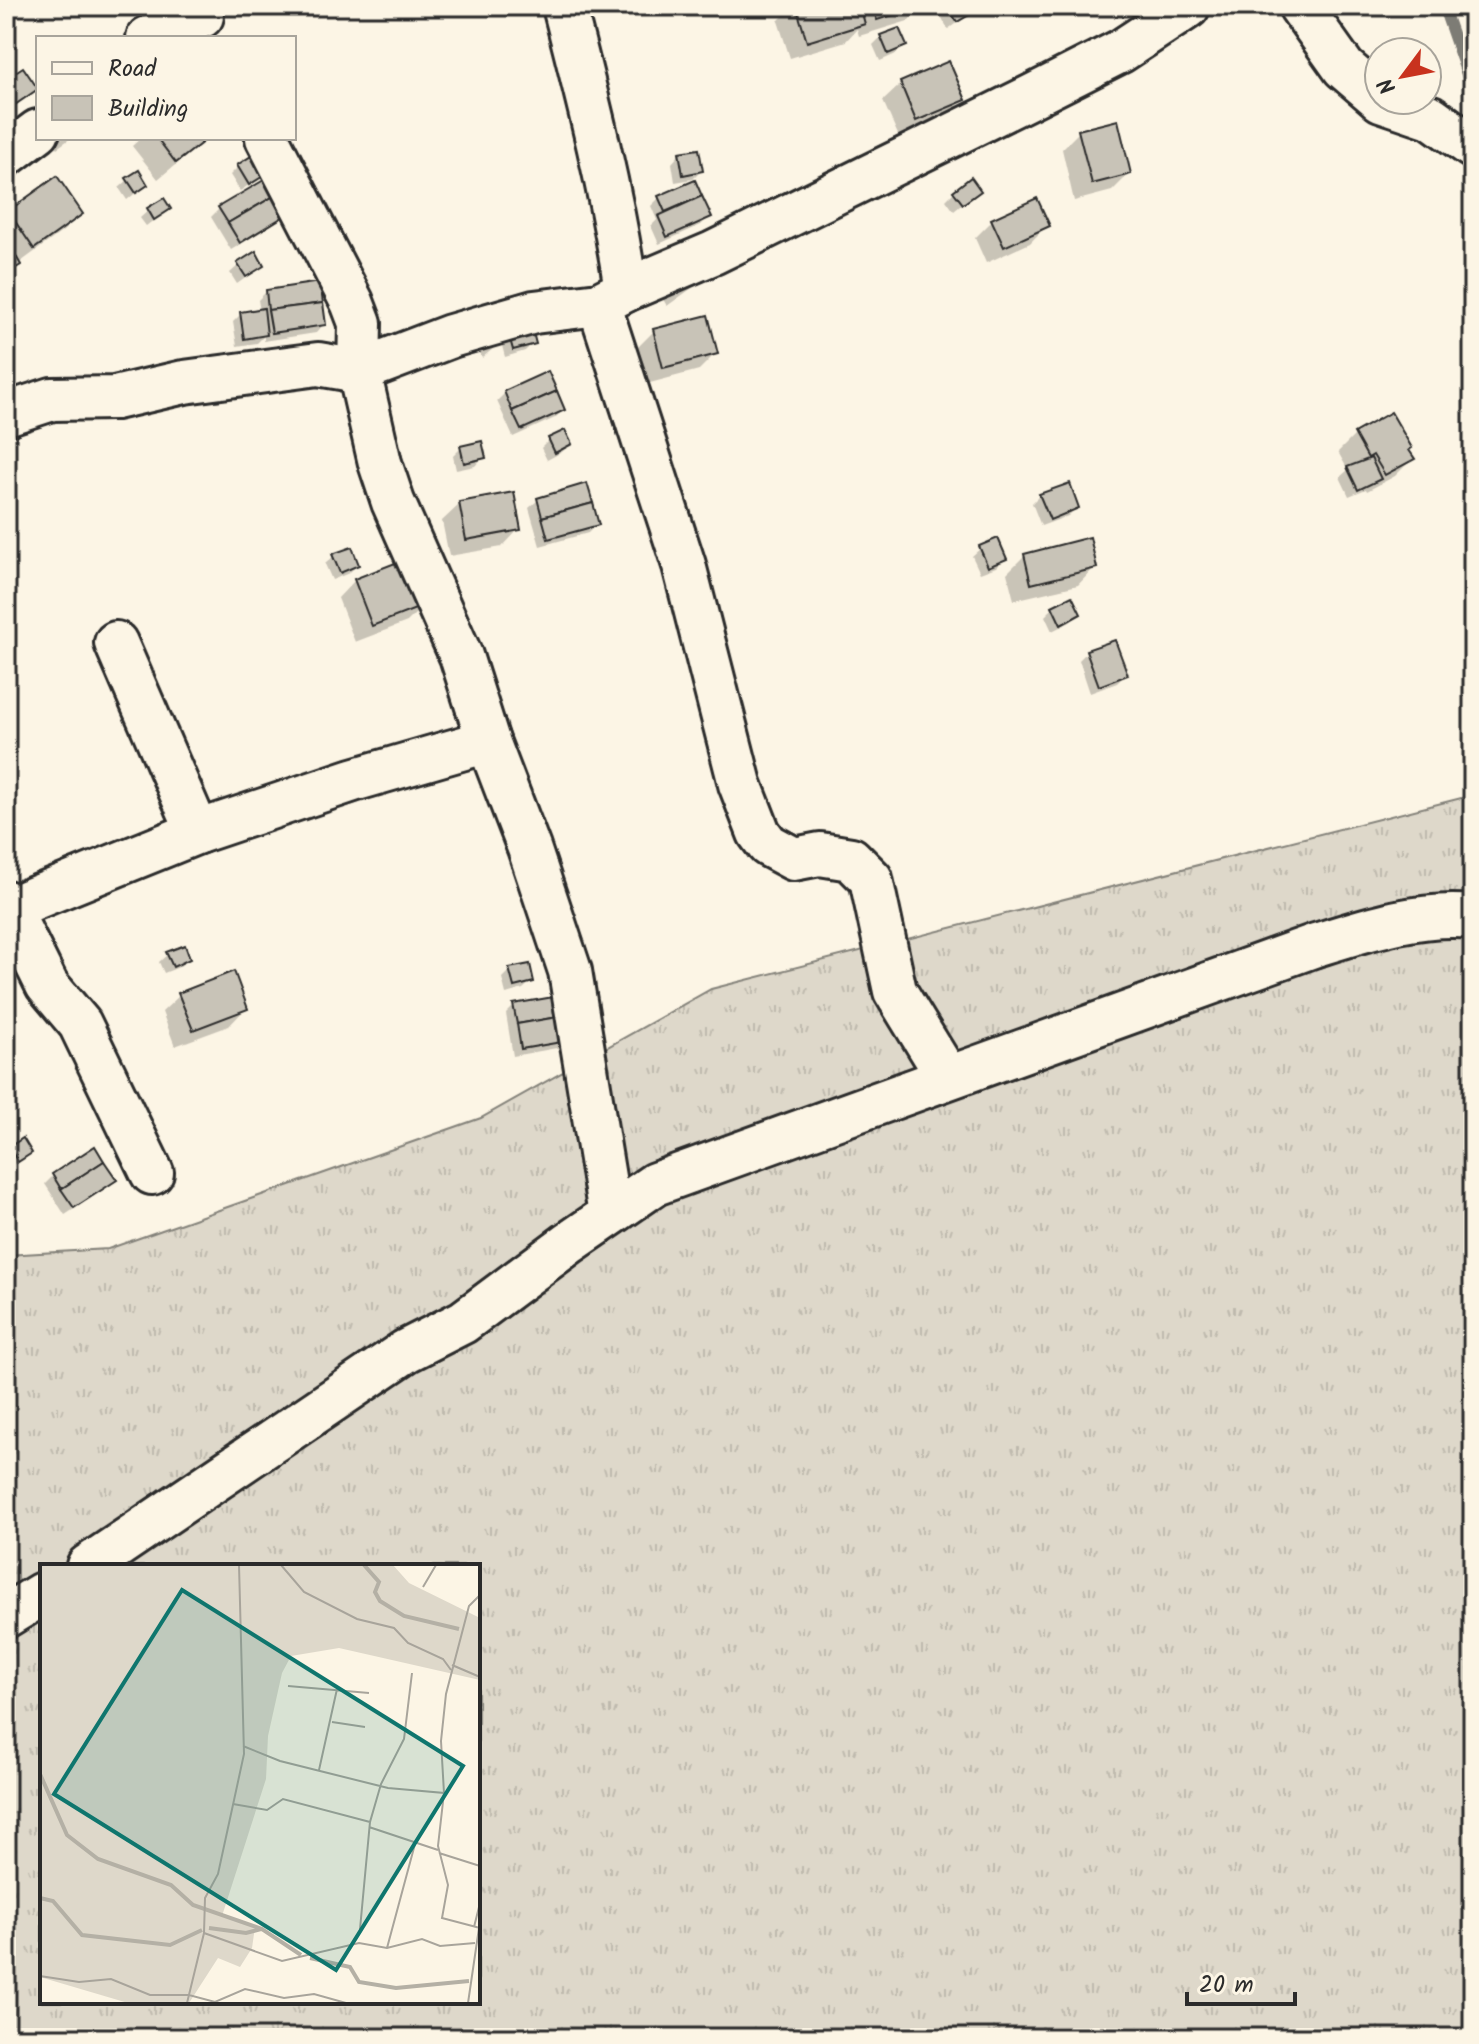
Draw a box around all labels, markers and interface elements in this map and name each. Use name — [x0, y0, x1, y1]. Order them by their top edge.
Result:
legend — [36, 36, 296, 140]
north arrow — [1363, 36, 1443, 116]
text: Road — [108, 50, 157, 89]
text: N — [1370, 70, 1407, 100]
text: Building — [108, 90, 188, 129]
inset map — [40, 1564, 480, 2004]
scale bar — [1187, 1956, 1295, 2006]
text: 20 m — [1199, 1966, 1254, 2005]

